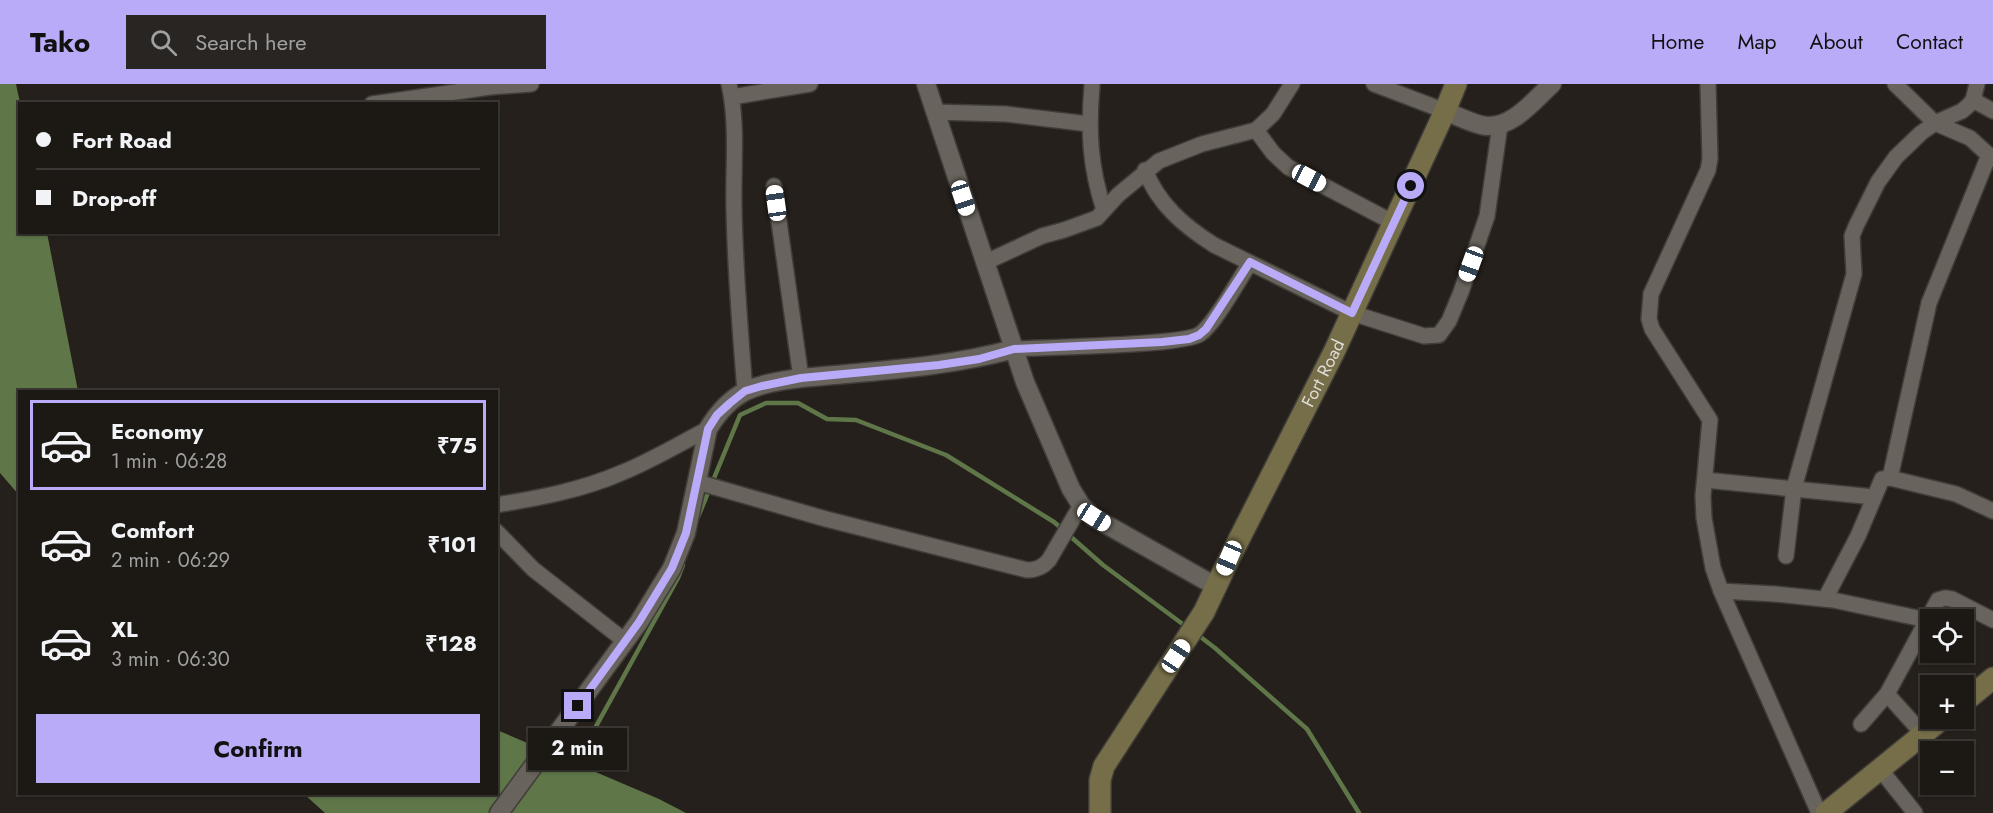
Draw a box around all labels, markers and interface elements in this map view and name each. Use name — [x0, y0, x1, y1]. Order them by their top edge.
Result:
search box — [126, 15, 546, 69]
text: Tako — [30, 22, 90, 63]
icon: search — [147, 26, 180, 59]
text: Search here — [195, 26, 307, 58]
text: Home — [1651, 27, 1704, 57]
text: Map — [1737, 27, 1777, 57]
text: About — [1810, 27, 1863, 57]
text: Contact — [1896, 27, 1963, 57]
text: Fort Road — [72, 124, 172, 156]
car — [1289, 162, 1329, 194]
route start — [1397, 172, 1424, 199]
car — [949, 178, 977, 218]
text: Drop-off — [72, 182, 156, 214]
car — [765, 184, 787, 222]
car — [1456, 244, 1486, 284]
street label: Fort Road — [1295, 335, 1351, 412]
text: Economy — [111, 415, 203, 447]
icon: car — [39, 418, 93, 472]
text: ₹75 — [437, 429, 477, 461]
text: 1 min · 06:28 — [111, 447, 227, 476]
car — [1074, 500, 1114, 534]
text: Comfort — [111, 514, 194, 546]
icon: car — [39, 517, 93, 571]
text: ₹101 — [427, 528, 477, 560]
car — [1214, 538, 1244, 578]
text: 2 min · 06:29 — [111, 546, 230, 575]
map controls — [1920, 609, 1974, 795]
button: locate — [1920, 609, 1974, 663]
text: XL — [111, 613, 138, 645]
icon: car — [39, 616, 93, 670]
text: ₹128 — [425, 627, 477, 659]
car — [1158, 636, 1194, 676]
text: 3 min · 06:30 — [111, 645, 230, 674]
button: + — [1920, 675, 1974, 729]
route end — [564, 692, 591, 719]
button: Confirm — [36, 714, 480, 783]
callout: 2 min — [528, 727, 628, 769]
text: 2 min — [551, 734, 604, 763]
button: − — [1920, 741, 1974, 795]

